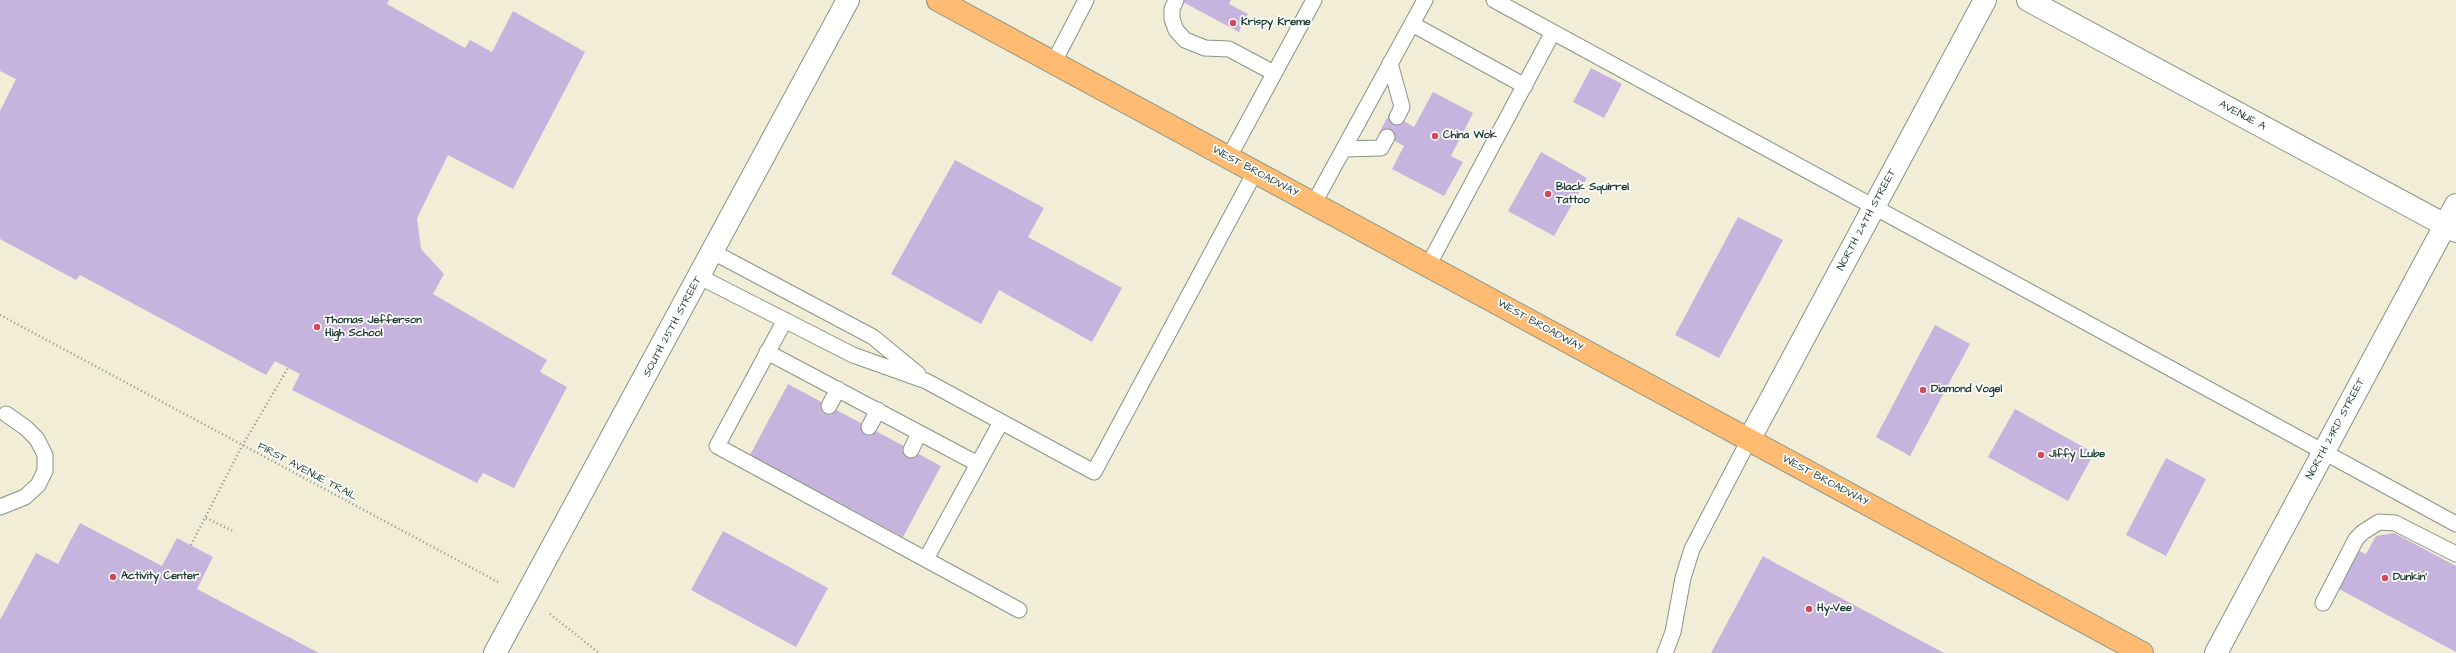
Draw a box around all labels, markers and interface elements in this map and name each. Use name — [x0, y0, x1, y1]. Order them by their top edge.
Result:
place label: Krispy Kreme — [1241, 16, 1311, 30]
marker: Krispy Kreme — [1228, 18, 1238, 28]
street label: AVENUE A — [2216, 98, 2268, 134]
place label: China Wok — [1443, 129, 1497, 143]
marker: China Wok — [1430, 131, 1440, 141]
street label: WEST BROADWAY — [1210, 144, 1300, 200]
street label: NORTH 24TH STREET — [1835, 167, 1899, 273]
place label: Black Squirrel Tattoo — [1556, 181, 1629, 207]
marker: Black Squirrel Tattoo — [1543, 189, 1553, 199]
street label: SOUTH 25TH STREET — [641, 274, 705, 380]
street label: WEST BROADWAY — [1495, 297, 1585, 355]
place label: Thomas Jefferson High School — [325, 314, 422, 340]
marker: Thomas Jefferson High School — [312, 322, 322, 332]
street label: NORTH 23RD STREET — [2304, 376, 2368, 482]
place label: Diamond Vogel — [1931, 383, 2002, 397]
marker: Diamond Vogel — [1918, 385, 1928, 395]
street label: FIRST AVENUE TRAIL — [255, 440, 359, 504]
place label: Jiffy Lube — [2049, 448, 2105, 462]
marker: Jiffy Lube — [2036, 450, 2046, 460]
street label: WEST BROADWAY — [1780, 453, 1870, 509]
place label: Activity Center — [121, 570, 199, 584]
place label: Dunkin' — [2393, 571, 2427, 585]
marker: Activity Center — [108, 572, 118, 582]
marker: Dunkin' — [2380, 573, 2390, 583]
place label: Hy-Vee — [1817, 602, 1852, 616]
marker: Hy-Vee — [1804, 604, 1814, 614]

